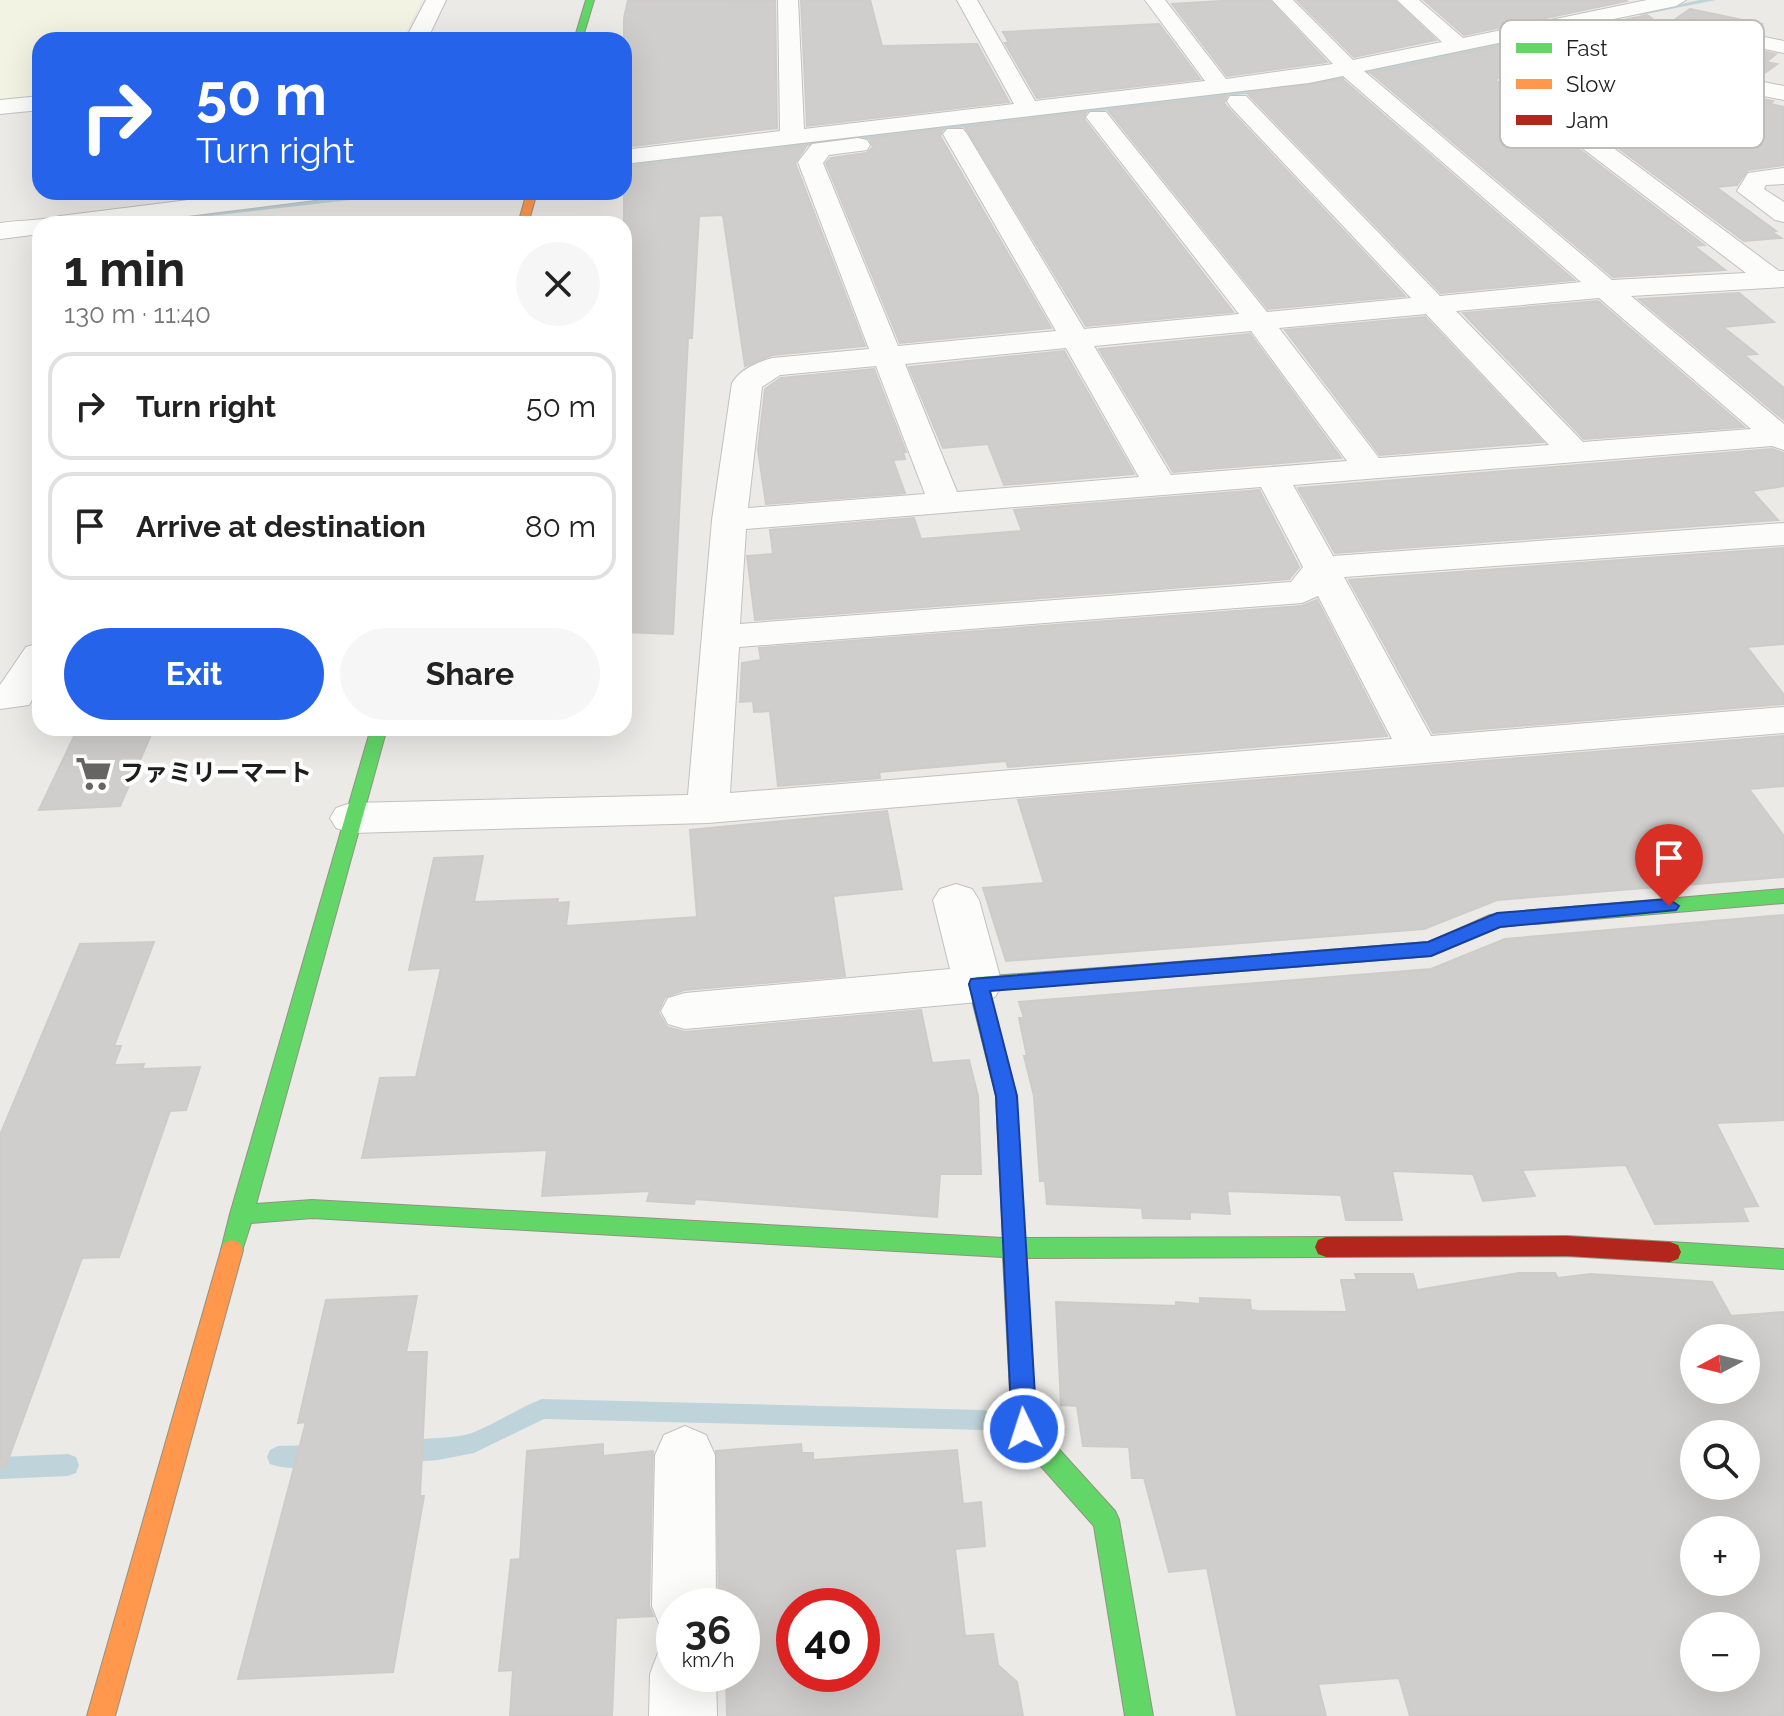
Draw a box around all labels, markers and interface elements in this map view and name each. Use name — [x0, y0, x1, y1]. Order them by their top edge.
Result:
legend — [1500, 20, 1764, 148]
text: Fast — [1566, 35, 1608, 61]
text: 50 m — [196, 62, 327, 128]
icon: right — [64, 64, 168, 168]
text: Slow — [1566, 71, 1616, 97]
text: Jam — [1566, 107, 1609, 133]
text: Turn right — [196, 129, 355, 171]
text: 1 min — [64, 241, 185, 297]
button: close — [516, 242, 600, 326]
text: 130 m · 11:40 — [64, 299, 211, 329]
icon: right — [68, 384, 112, 428]
text: Turn right — [136, 389, 276, 424]
text: 50 m — [526, 389, 596, 424]
icon: arrive — [68, 504, 112, 548]
text: Arrive at destination — [136, 509, 426, 544]
text: 80 m — [525, 509, 596, 544]
button: Exit — [64, 628, 324, 720]
button: Share — [340, 628, 600, 720]
supermarket icon: ファミリーマート — [75, 754, 113, 792]
place label: ファミリーマート — [120, 758, 312, 787]
pin — [1635, 824, 1703, 906]
icon: arrive — [1647, 836, 1691, 880]
north arrow — [1680, 1324, 1760, 1404]
map controls — [1680, 1324, 1760, 1692]
position arrow — [982, 1387, 1066, 1471]
button: search — [1680, 1420, 1760, 1500]
button: + — [1680, 1516, 1760, 1596]
speed limit sign: 40 — [776, 1588, 880, 1692]
text: 36 — [685, 1606, 731, 1653]
button: − — [1680, 1612, 1760, 1692]
text: km/h — [682, 1648, 734, 1672]

